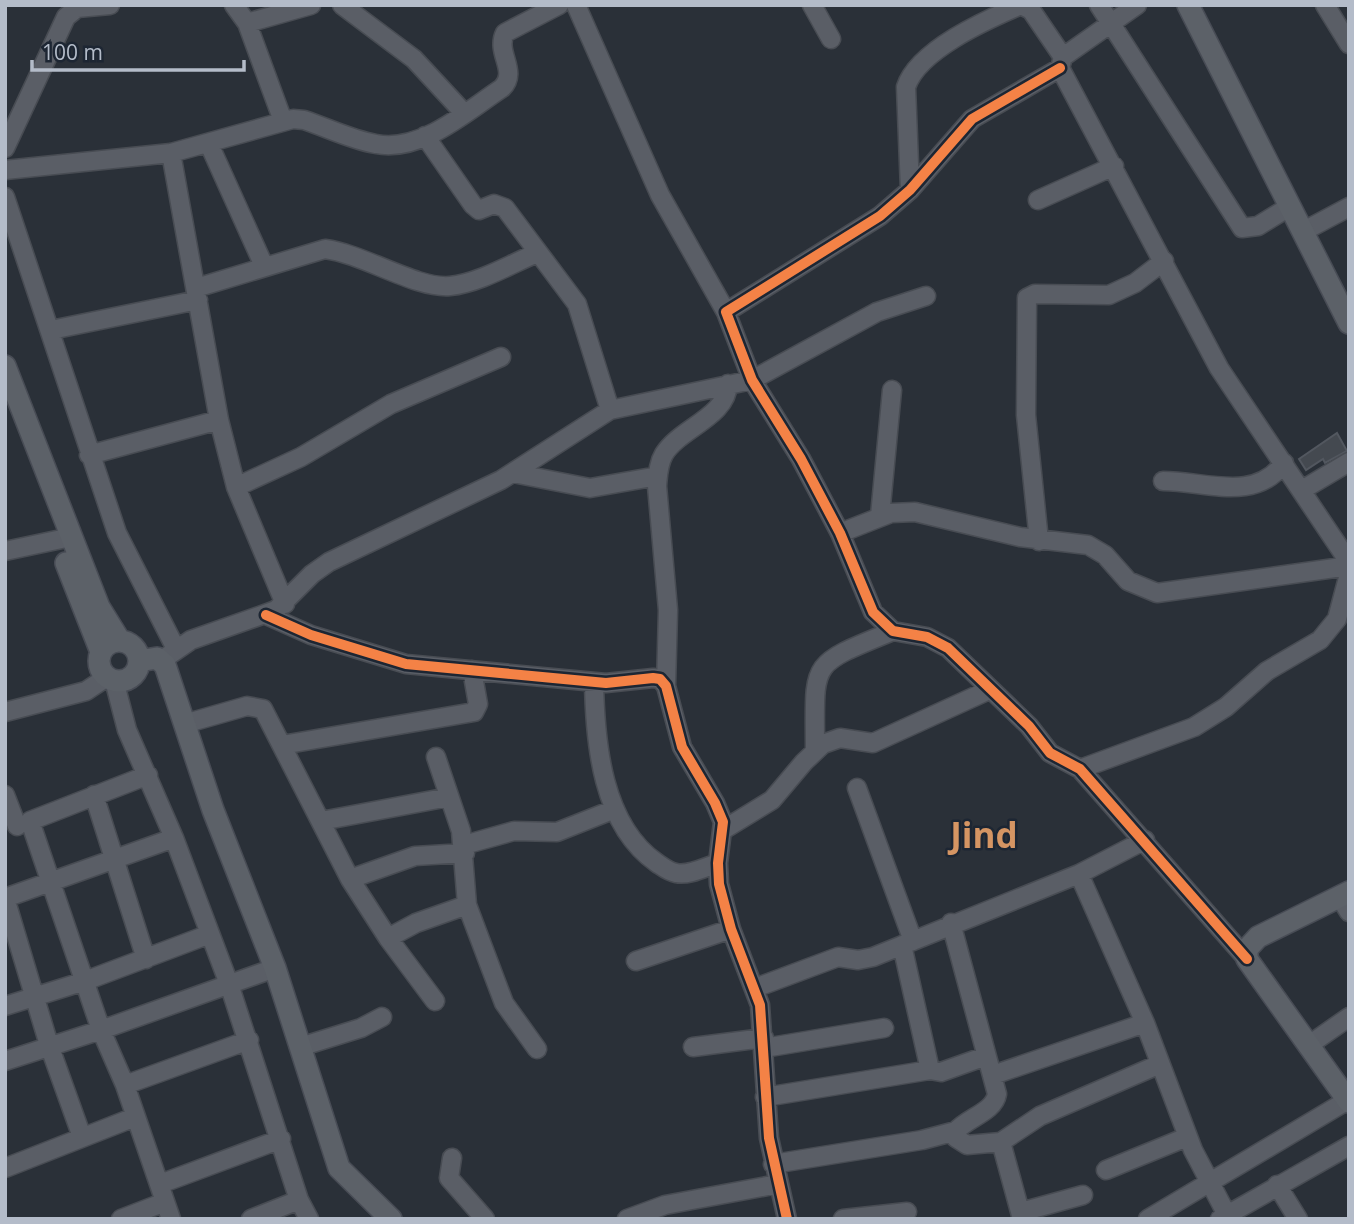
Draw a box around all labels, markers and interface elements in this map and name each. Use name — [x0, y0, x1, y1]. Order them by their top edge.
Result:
scale bar — [32, 28, 243, 72]
text: 100 m — [42, 38, 103, 66]
district label: Jind — [947, 811, 1018, 858]

